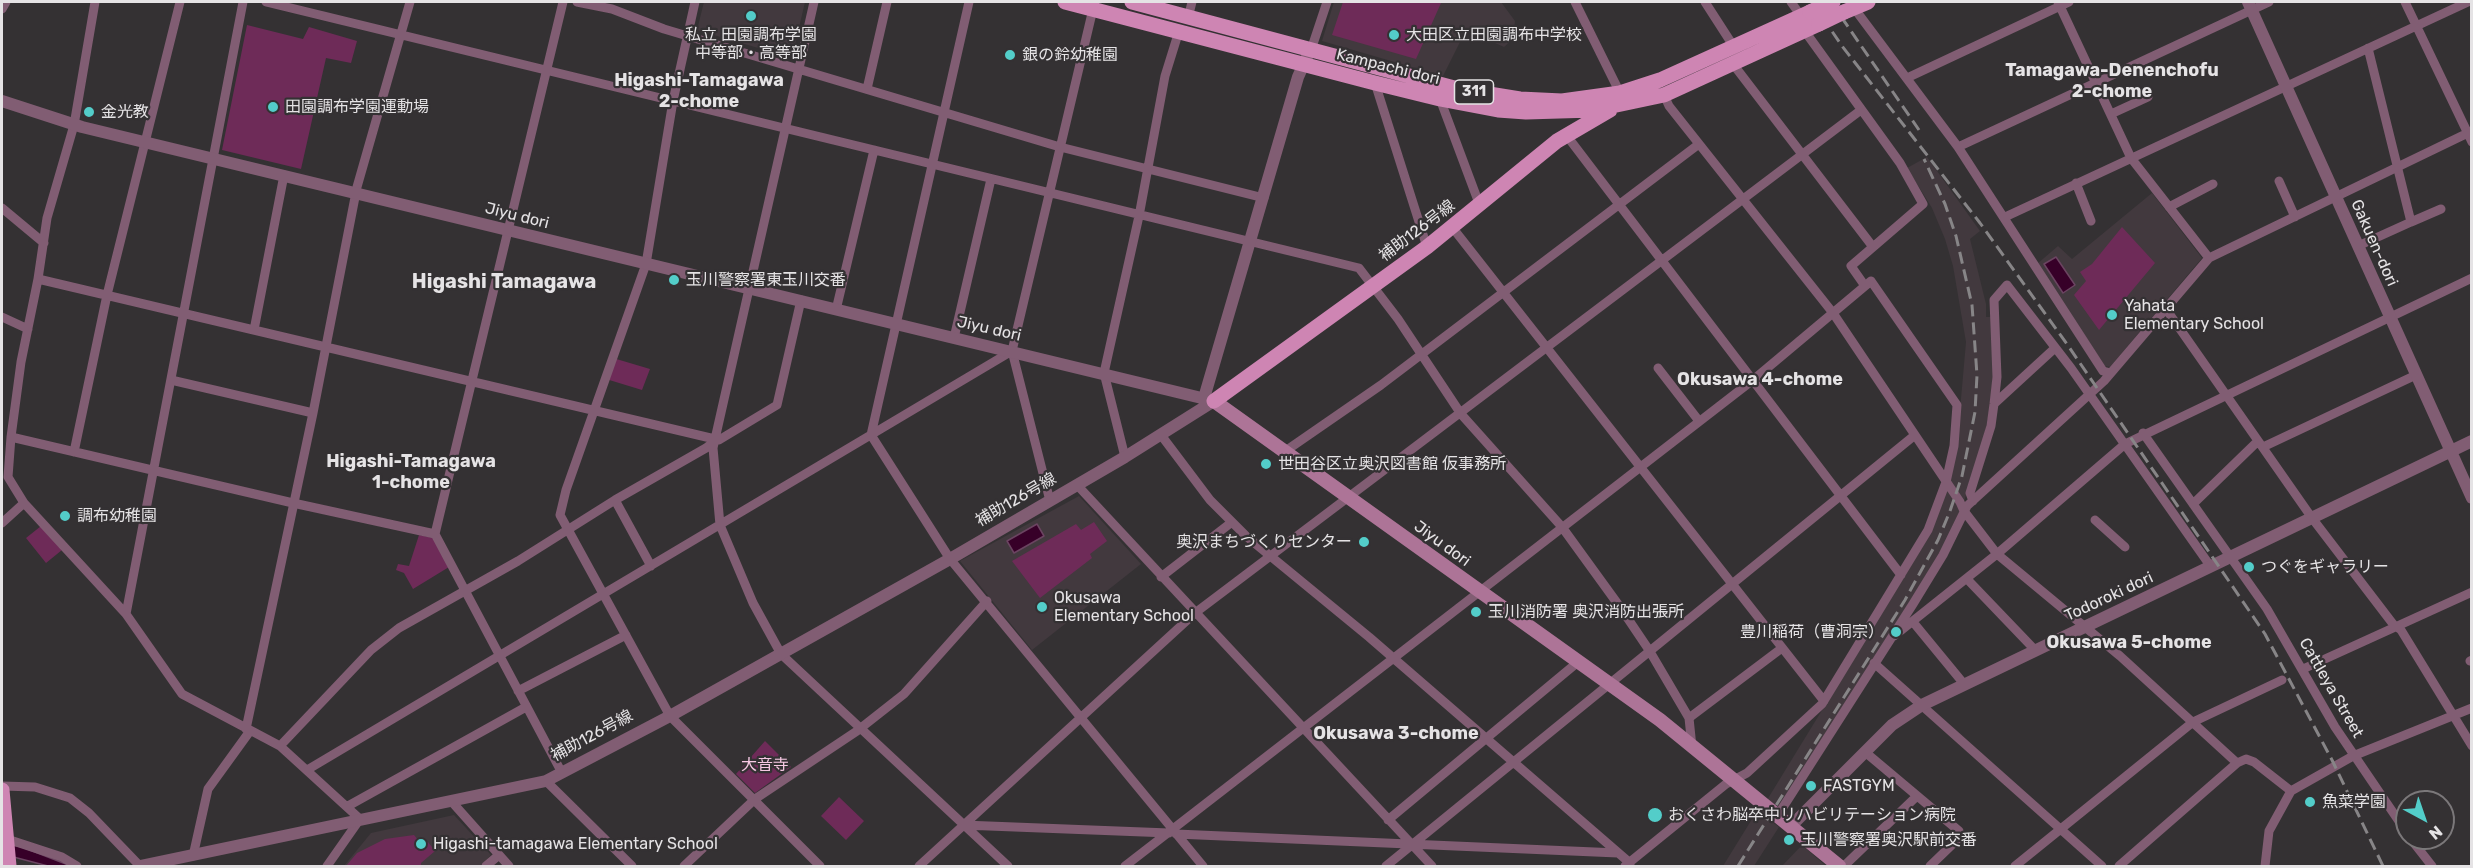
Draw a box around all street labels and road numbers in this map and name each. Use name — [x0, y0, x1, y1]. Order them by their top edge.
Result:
street label: Kampachi dori — [1334, 45, 1442, 89]
road number: 311 — [1454, 80, 1494, 104]
street label: 補助126号線 — [1375, 196, 1459, 266]
street label: Gakuen-dori — [2346, 197, 2402, 289]
street label: Jiyu dori — [483, 199, 551, 233]
street label: Jiyu dori — [955, 312, 1023, 346]
street label: 補助126号線 — [972, 469, 1060, 531]
street label: Jiyu dori — [1410, 517, 1474, 571]
street label: Todoroki dori — [2062, 568, 2156, 626]
street label: Cattleya Street — [2295, 635, 2367, 741]
street label: 補助126号線 — [548, 706, 636, 766]

